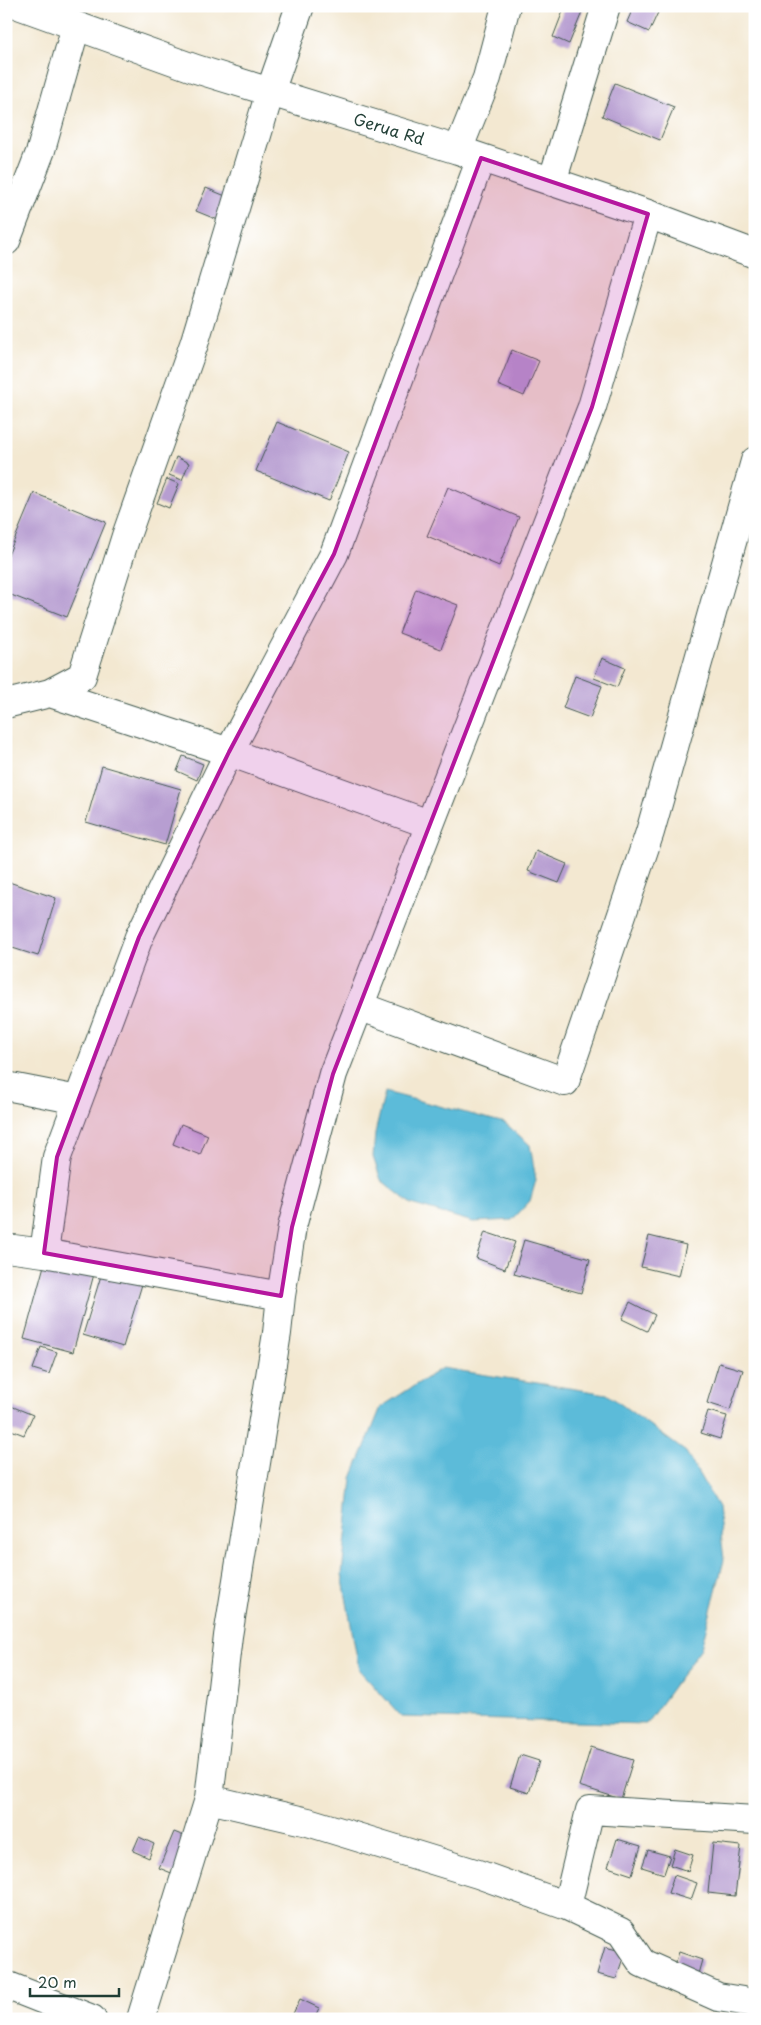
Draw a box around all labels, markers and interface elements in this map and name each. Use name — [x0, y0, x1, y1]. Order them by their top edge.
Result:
street label: Gerua Rd — [351, 106, 428, 150]
scale bar — [30, 1965, 119, 1997]
text: 20 m — [38, 1970, 77, 1993]

